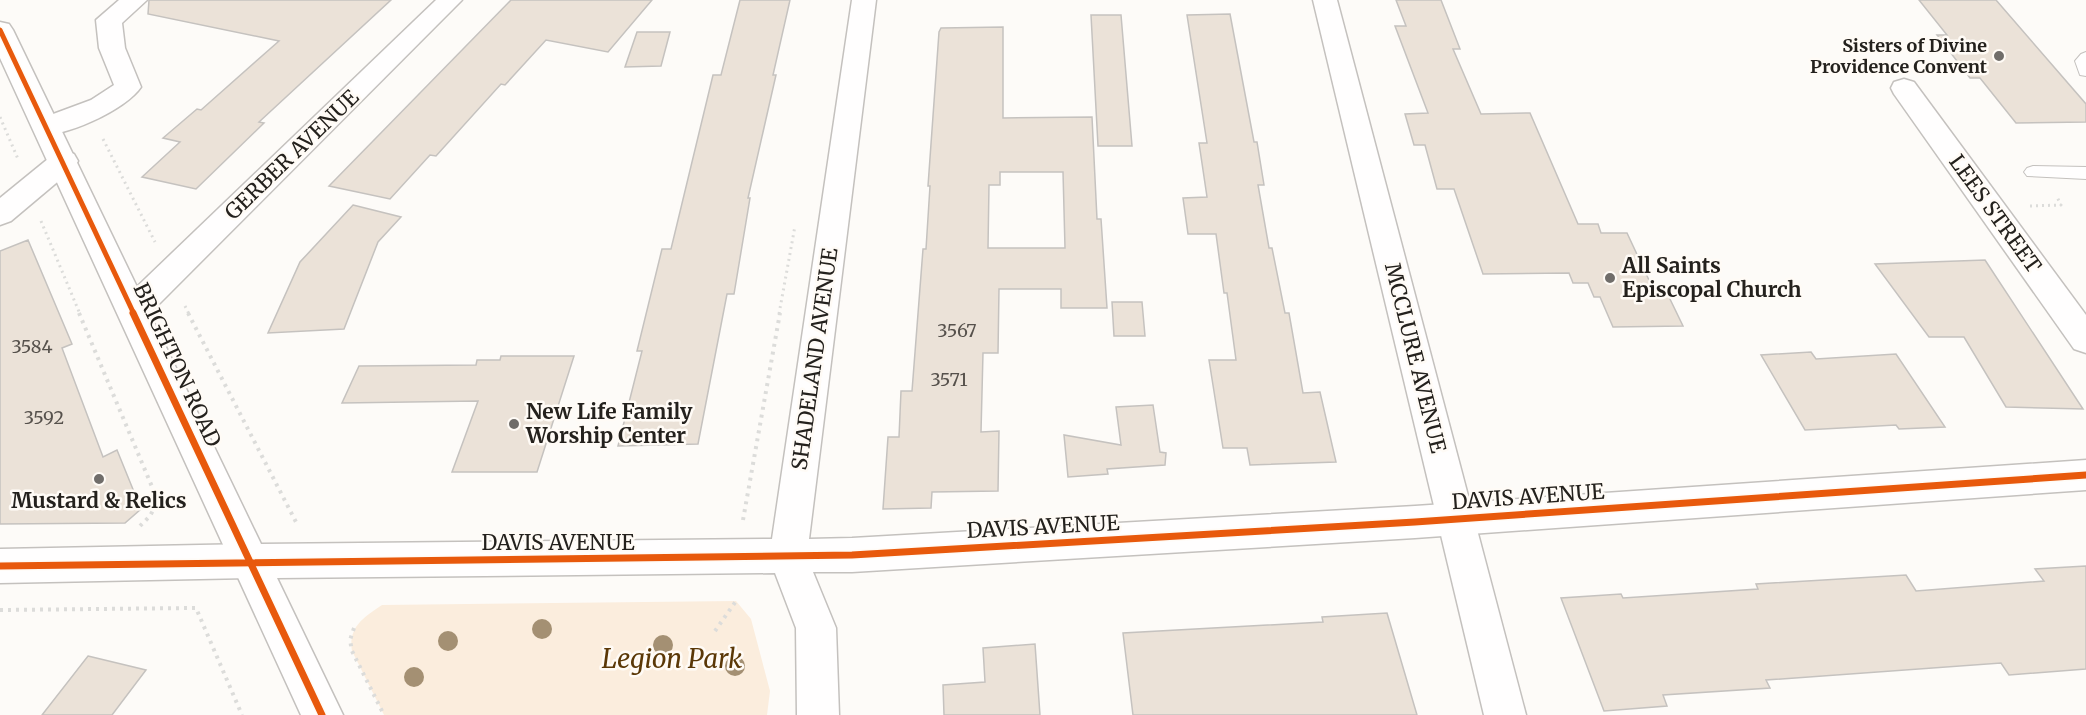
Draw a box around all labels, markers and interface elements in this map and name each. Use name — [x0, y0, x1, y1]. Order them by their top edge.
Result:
place label: Sisters of Divine Providence Convent — [1810, 34, 1988, 78]
marker: Sisters of Divine Providence Convent — [1992, 49, 2006, 63]
street label: GERBER AVENUE — [219, 83, 365, 225]
street label: LEES STREET — [1943, 149, 2048, 278]
street label: SHADELAND AVENUE — [786, 245, 844, 472]
place label: All Saints Episcopal Church — [1621, 252, 1802, 303]
street label: MCCLURE AVENUE — [1379, 260, 1452, 456]
marker: All Saints Episcopal Church — [1603, 271, 1617, 285]
street label: BRIGHTON ROAD — [128, 278, 227, 451]
house number: 3567 — [937, 319, 977, 342]
house number: 3584 — [11, 335, 53, 358]
house number: 3571 — [930, 368, 968, 391]
place label: New Life Family Worship Center — [525, 398, 693, 449]
house number: 3592 — [24, 406, 64, 429]
marker: New Life Family Worship Center — [507, 417, 521, 431]
marker: Mustard & Relics — [92, 472, 106, 486]
street label: DAVIS AVENUE — [1451, 478, 1606, 515]
place label: Mustard & Relics — [11, 487, 187, 514]
street label: DAVIS AVENUE — [966, 509, 1121, 544]
street label: DAVIS AVENUE — [481, 529, 635, 556]
park label: Legion Park — [602, 642, 742, 675]

